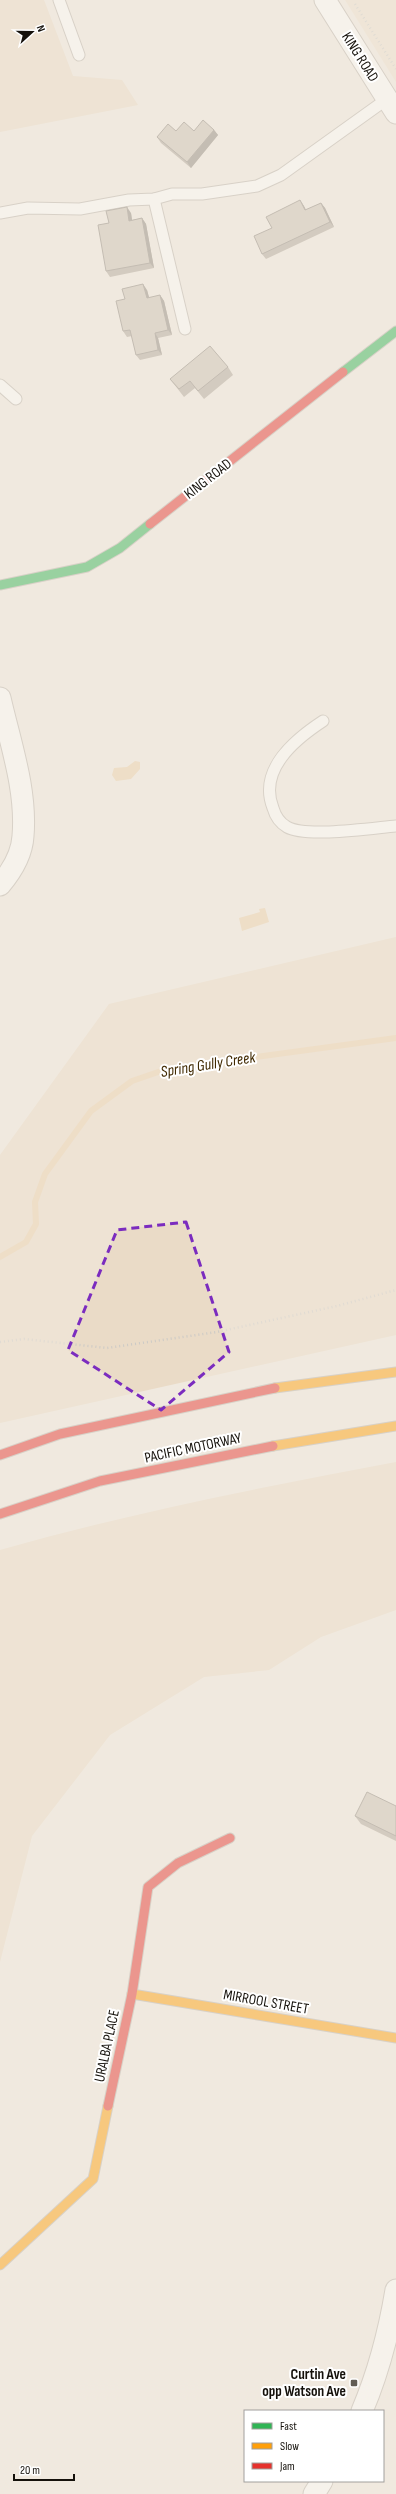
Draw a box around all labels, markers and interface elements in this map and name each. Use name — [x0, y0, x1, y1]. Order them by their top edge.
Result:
north arrow — [12, 12, 52, 52]
text: N — [34, 24, 48, 34]
street label: KING ROAD — [337, 29, 383, 85]
street label: KING ROAD — [180, 455, 236, 503]
water label: Spring Gully Creek — [159, 1048, 258, 1082]
street label: PACIFIC MOTORWAY — [143, 1428, 244, 1468]
street label: MIRROOL STREET — [222, 1985, 310, 2019]
street label: URALBA PLACE — [90, 2008, 124, 2084]
place label: Curtin Ave opp Watson Ave — [262, 2365, 346, 2401]
marker: Curtin Ave opp Watson Ave — [349, 2378, 359, 2388]
legend — [244, 2410, 384, 2482]
text: Fast — [280, 2419, 297, 2434]
text: Slow — [280, 2439, 299, 2454]
scale bar — [14, 2456, 74, 2482]
text: Jam — [279, 2459, 295, 2474]
text: 20 m — [20, 2463, 40, 2478]

